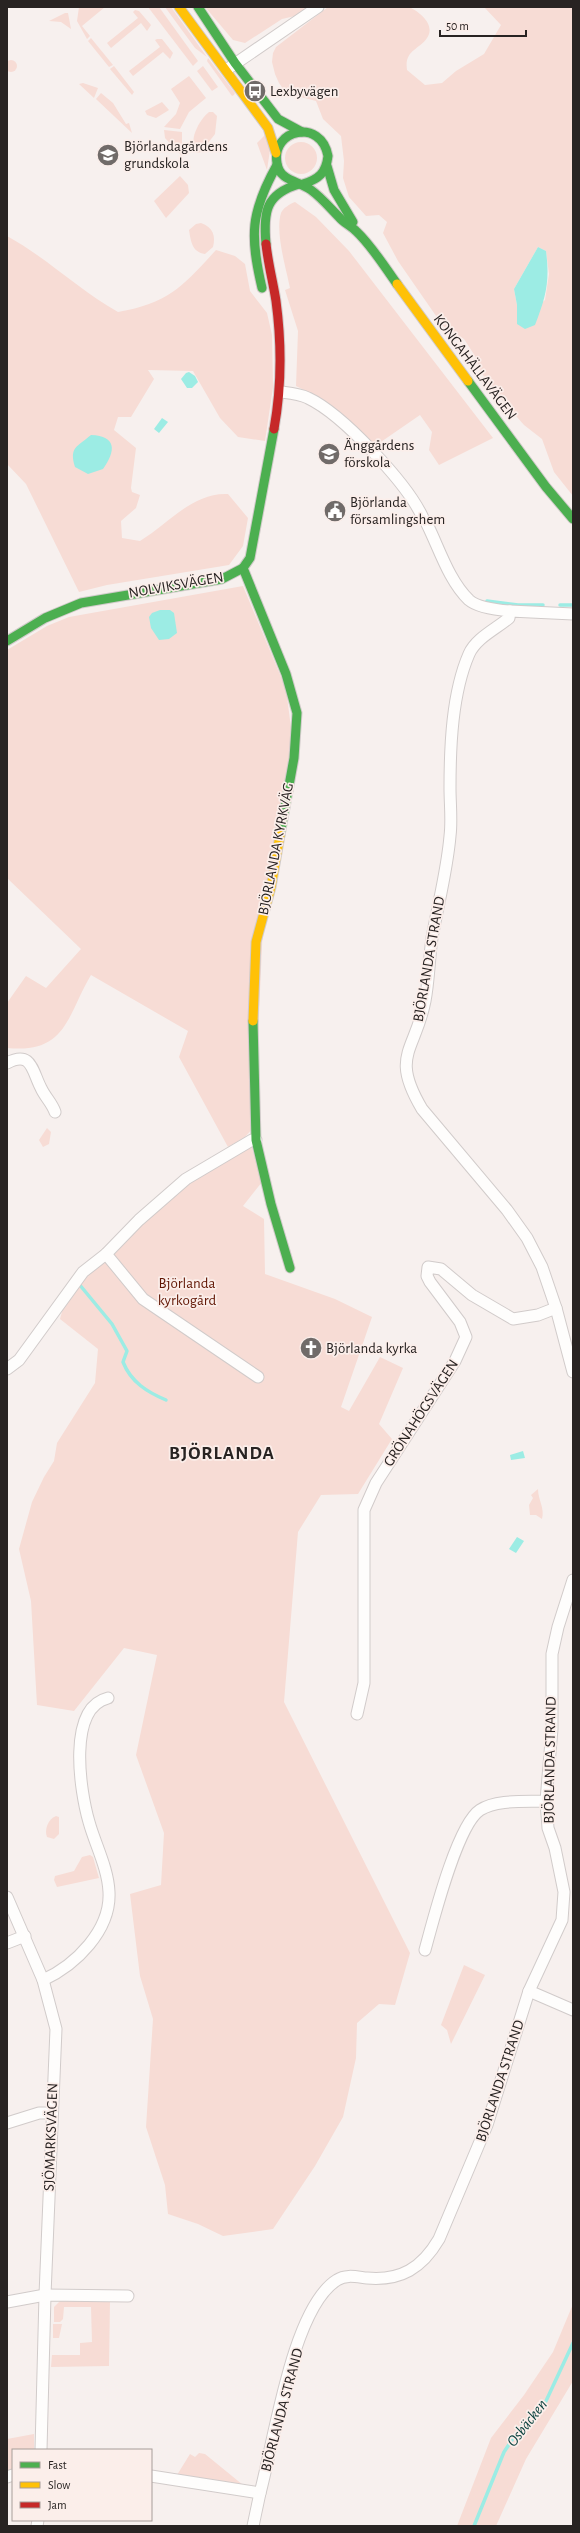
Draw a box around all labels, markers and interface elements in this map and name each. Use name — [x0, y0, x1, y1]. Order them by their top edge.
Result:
scale bar — [440, 12, 526, 38]
text: 50 m — [446, 20, 469, 32]
bus stop icon: Lexbyvägen — [242, 78, 268, 104]
place label: Lexbyvägen — [270, 84, 338, 99]
place label: Björlandagårdens grundskola — [124, 139, 228, 171]
school or university icon: Björlandagårdens grundskola — [95, 142, 121, 168]
street label: KONGAHÄLLAVÄGEN — [431, 311, 520, 423]
place label: Änggårdens förskola — [344, 437, 414, 470]
school or university icon: Änggårdens förskola — [316, 441, 342, 467]
place label: Björlanda församlingshem — [350, 495, 445, 527]
public building icon: Björlanda församlingshem — [322, 498, 348, 524]
street label: NOLVIKSVÄGEN — [127, 568, 224, 601]
street label: BJÖRLANDA KYRKVÄG — [254, 781, 296, 916]
street label: BJÖRLANDA STRAND — [409, 894, 447, 1023]
park label: Björlanda kyrkogård — [158, 1276, 217, 1308]
church icon: Björlanda kyrka — [298, 1335, 324, 1361]
place label: Björlanda kyrka — [326, 1341, 417, 1356]
street label: GRÖNAHÖGSVÄGEN — [379, 1356, 461, 1469]
district label: BJÖRLANDA — [169, 1442, 275, 1463]
street label: BJÖRLANDA STRAND — [539, 1696, 559, 1824]
street label: BJÖRLANDA STRAND — [471, 2017, 527, 2144]
street label: SJÖMARKSVÄGEN — [40, 2083, 60, 2191]
street label: BJÖRLANDA STRAND — [256, 2346, 306, 2473]
water label: Osbäcken — [504, 2396, 550, 2450]
legend — [12, 2449, 152, 2521]
text: Fast — [48, 2459, 67, 2471]
text: Slow — [48, 2479, 70, 2491]
text: Jam — [48, 2499, 67, 2511]

